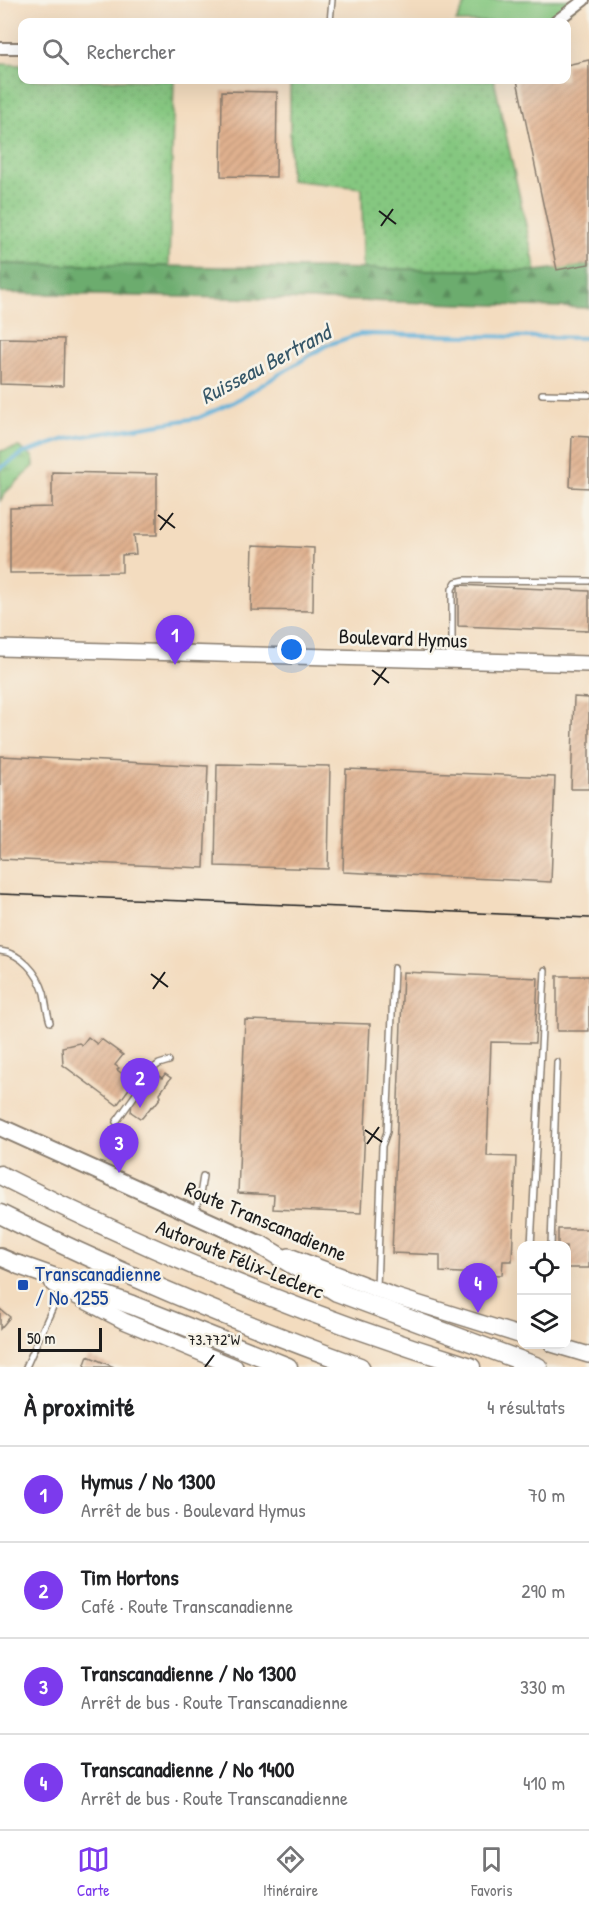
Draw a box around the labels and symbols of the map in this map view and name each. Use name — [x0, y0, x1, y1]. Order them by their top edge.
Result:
water label: Ruisseau Bertrand — [195, 315, 338, 411]
pin: 1 — [156, 616, 195, 665]
street label: Boulevard Hymus — [338, 621, 468, 655]
your location — [277, 635, 306, 664]
pin: 2 — [120, 1058, 160, 1108]
pin: 3 — [100, 1124, 138, 1173]
street label: Route Transcanadienne — [181, 1174, 351, 1268]
street label: Autoroute Félix-Leclerc — [152, 1212, 329, 1306]
place label: Transcanadienne / No 1255 — [35, 1259, 161, 1312]
pin: 4 — [458, 1264, 498, 1313]
marker: Transcanadienne / No 1255 — [16, 1278, 30, 1292]
scale bar — [18, 1325, 102, 1352]
text: 73.772°W — [188, 1329, 241, 1350]

